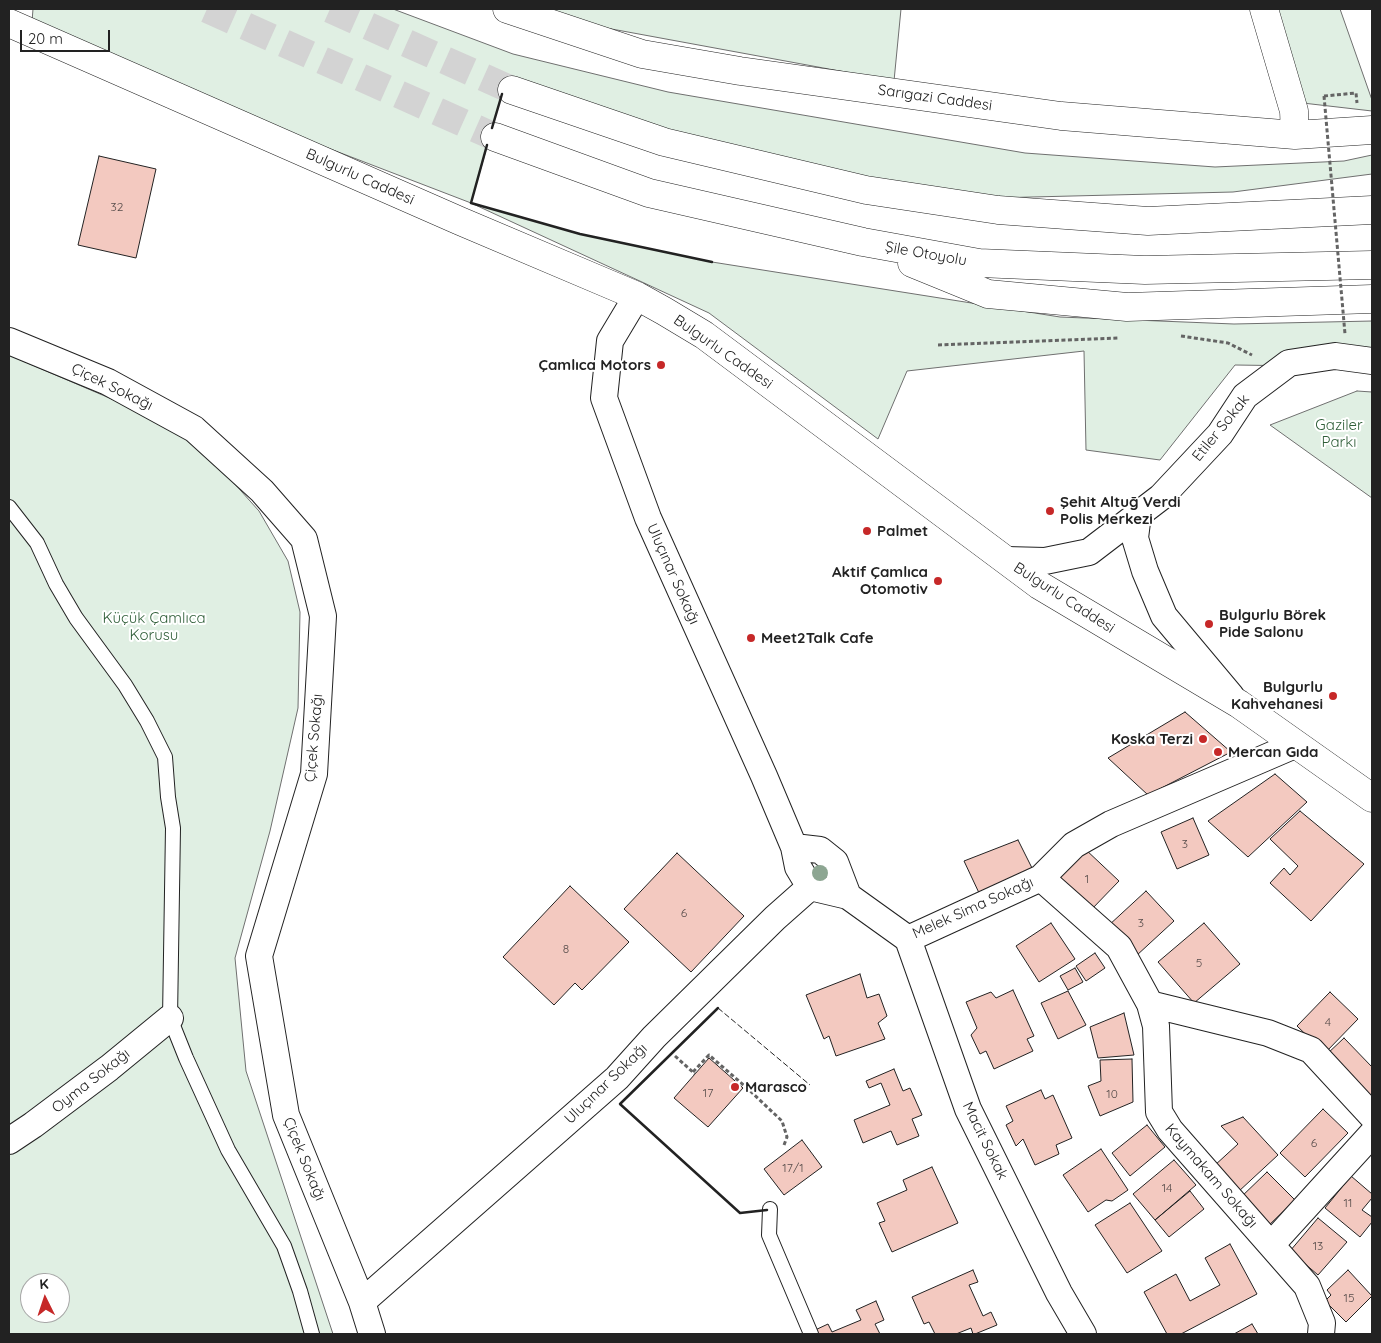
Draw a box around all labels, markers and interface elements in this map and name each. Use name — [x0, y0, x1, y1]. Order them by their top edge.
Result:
scale bar — [22, 20, 112, 52]
text: 20 m — [28, 29, 63, 48]
street label: Sarıgazi Caddesi — [877, 81, 993, 115]
street label: Bulgurlu Caddesi — [303, 145, 417, 209]
house number: 32 — [111, 200, 123, 214]
street label: Şile Otoyolu — [884, 238, 968, 270]
street label: Bulgurlu Caddesi — [670, 311, 776, 393]
place label: Çamlıca Motors — [539, 356, 651, 374]
marker: Çamlıca Motors — [655, 359, 667, 371]
street label: Çiçek Sokağı — [68, 360, 156, 414]
street label: Etiler Sokak — [1189, 391, 1253, 465]
park label: Gaziler Parkı — [1315, 416, 1363, 451]
place label: Şehit Altuğ Verdi Polis Merkezi — [1060, 493, 1181, 528]
marker: Şehit Altuğ Verdi Polis Merkezi — [1044, 505, 1056, 517]
street label: Uluçınar Sokağı — [643, 521, 703, 627]
place label: Palmet — [877, 522, 928, 540]
marker: Palmet — [861, 525, 873, 537]
street label: Bulgurlu Caddesi — [1010, 559, 1118, 637]
place label: Aktif Çamlıca Otomotiv — [832, 563, 928, 598]
marker: Aktif Çamlıca Otomotiv — [932, 575, 944, 587]
place label: Bulgurlu Börek Pide Salonu — [1219, 606, 1326, 641]
park label: Küçük Çamlıca Korusu — [103, 609, 205, 644]
marker: Bulgurlu Börek Pide Salonu — [1203, 618, 1215, 630]
place label: Meet2Talk Cafe — [761, 629, 874, 647]
marker: Meet2Talk Cafe — [745, 632, 757, 644]
place label: Bulgurlu Kahvehanesi — [1231, 678, 1323, 713]
marker: Bulgurlu Kahvehanesi — [1327, 690, 1339, 702]
street label: Çiçek Sokağı — [301, 693, 327, 783]
place label: Koska Terzi — [1111, 730, 1193, 748]
marker: Koska Terzi — [1197, 733, 1209, 745]
place label: Mercan Gıda — [1228, 743, 1318, 761]
marker: Mercan Gıda — [1212, 746, 1224, 758]
house number: 3 — [1182, 837, 1188, 851]
house number: 1 — [1085, 872, 1089, 886]
street label: Melek Sima Sokağı — [910, 873, 1036, 943]
house number: 6 — [681, 906, 687, 920]
house number: 3 — [1138, 916, 1144, 930]
house number: 8 — [563, 942, 569, 956]
house number: 5 — [1196, 956, 1202, 970]
house number: 4 — [1325, 1015, 1331, 1029]
street label: Uluçınar Sokağı — [561, 1040, 651, 1128]
street label: Oyma Sokağı — [48, 1045, 134, 1117]
place label: Marasco — [745, 1078, 807, 1096]
marker: Marasco — [729, 1081, 741, 1093]
house number: 17 — [703, 1086, 713, 1100]
house number: 10 — [1106, 1087, 1118, 1101]
street label: Macit Sokak — [958, 1099, 1012, 1183]
street label: Çiçek Sokağı — [279, 1115, 329, 1203]
street label: Kaymakam Sokağı — [1161, 1120, 1261, 1232]
house number: 6 — [1311, 1136, 1317, 1150]
house number: 17/1 — [782, 1161, 804, 1175]
house number: 14 — [1162, 1181, 1172, 1195]
house number: 11 — [1344, 1196, 1352, 1210]
house number: 13 — [1313, 1239, 1323, 1253]
north arrow — [20, 1273, 70, 1323]
text: K — [39, 1275, 49, 1293]
house number: 15 — [1344, 1291, 1354, 1305]

